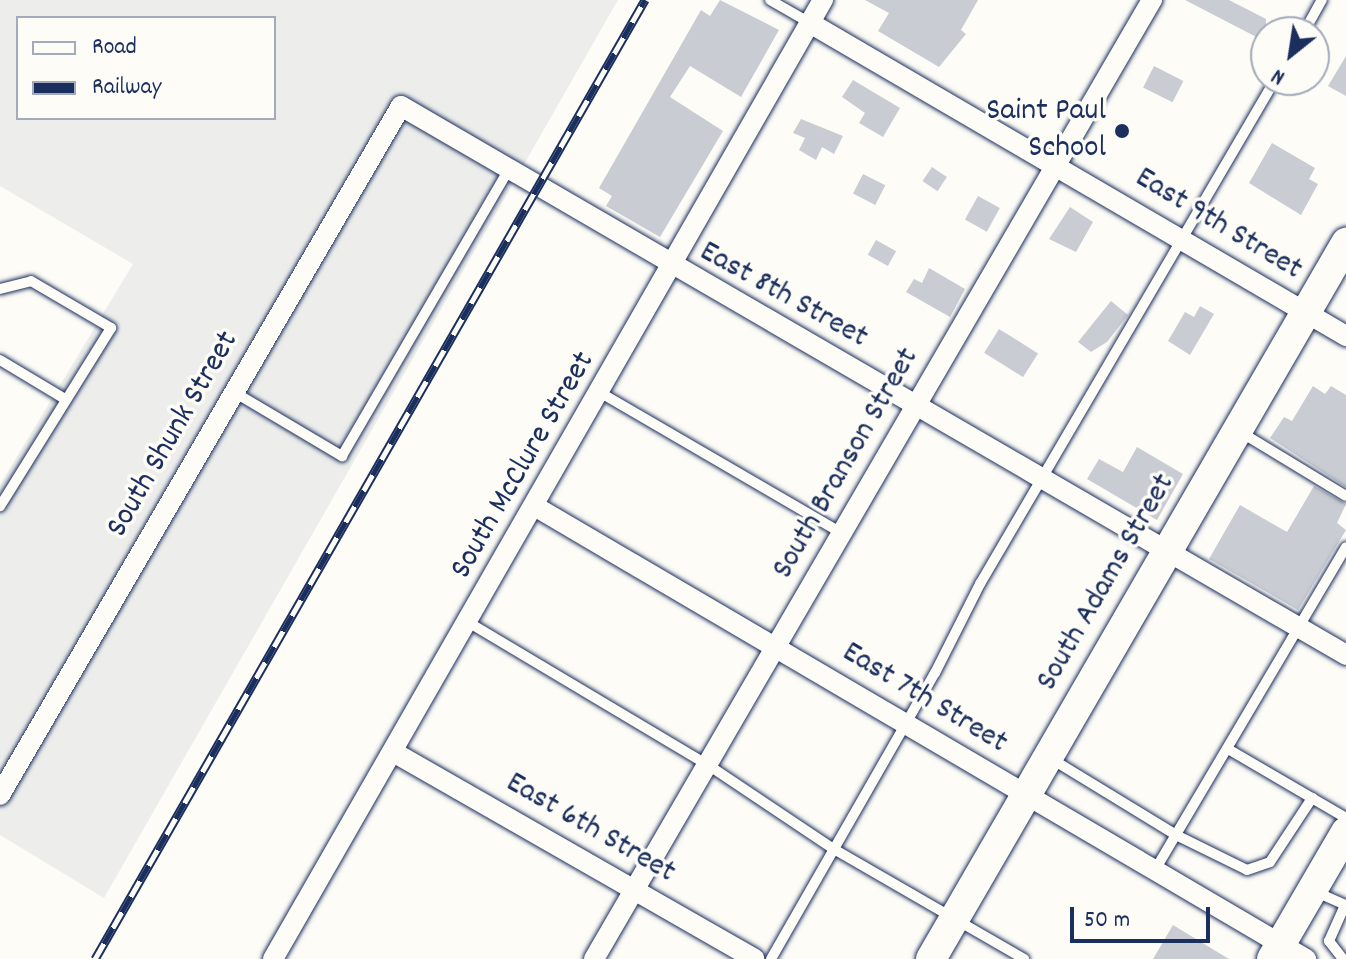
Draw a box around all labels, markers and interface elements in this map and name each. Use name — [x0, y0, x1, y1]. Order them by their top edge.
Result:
legend — [16, 16, 276, 120]
north arrow — [1250, 16, 1330, 96]
text: Road — [92, 31, 137, 65]
text: N — [1266, 59, 1291, 92]
text: Railway — [92, 71, 161, 105]
place label: Saint Paul School — [986, 94, 1106, 169]
marker: Saint Paul School — [1113, 122, 1131, 140]
street label: East 9th Street — [1127, 160, 1309, 290]
street label: East 8th Street — [692, 234, 874, 358]
street label: South Shunk Street — [100, 325, 248, 545]
street label: South Branson Street — [765, 342, 929, 586]
street label: South McClure Street — [443, 346, 605, 586]
street label: South Adams Street — [1029, 468, 1185, 698]
street label: East 7th Street — [834, 635, 1014, 763]
street label: East 6th Street — [498, 765, 682, 893]
scale bar — [1074, 891, 1214, 941]
text: 50 m — [1084, 904, 1130, 938]

